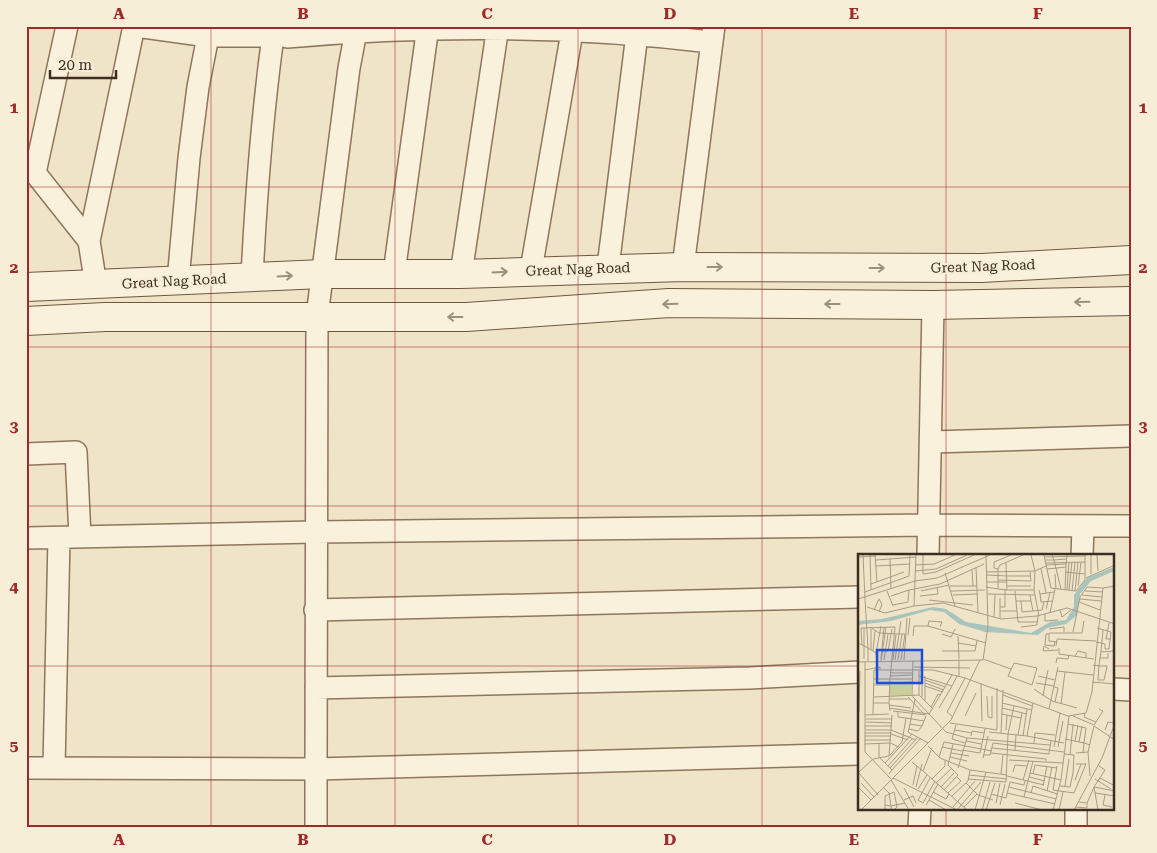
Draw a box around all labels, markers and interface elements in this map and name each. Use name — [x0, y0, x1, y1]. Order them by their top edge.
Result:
text: A — [113, 4, 125, 23]
text: B — [297, 4, 309, 23]
text: C — [481, 4, 493, 23]
text: D — [664, 4, 677, 23]
text: E — [849, 4, 859, 23]
text: F — [1033, 4, 1043, 23]
scale bar — [50, 48, 116, 80]
text: 20 m — [58, 56, 93, 74]
text: 1 — [10, 98, 19, 117]
text: 1 — [1139, 98, 1148, 117]
street label: Great Nag Road — [930, 256, 1036, 276]
text: 2 — [10, 258, 19, 277]
text: 2 — [1139, 258, 1148, 277]
street label: Great Nag Road — [525, 259, 631, 279]
one-way arrow — [706, 262, 722, 272]
one-way arrow — [868, 263, 885, 273]
one-way arrow — [491, 267, 507, 276]
street label: Great Nag Road — [121, 270, 227, 292]
one-way arrow — [276, 271, 292, 280]
one-way arrow — [1074, 297, 1090, 307]
one-way arrow — [662, 299, 678, 309]
one-way arrow — [824, 299, 840, 309]
one-way arrow — [447, 312, 464, 322]
text: 3 — [10, 417, 19, 436]
text: 3 — [1139, 417, 1148, 436]
inset map — [858, 554, 1114, 810]
text: 4 — [10, 577, 19, 596]
text: 4 — [1139, 577, 1148, 596]
text: 5 — [10, 736, 19, 755]
text: 5 — [1139, 736, 1148, 755]
text: A — [113, 830, 125, 849]
text: B — [297, 830, 309, 849]
text: C — [481, 830, 493, 849]
text: D — [664, 830, 677, 849]
text: E — [849, 830, 859, 849]
text: F — [1033, 830, 1043, 849]

